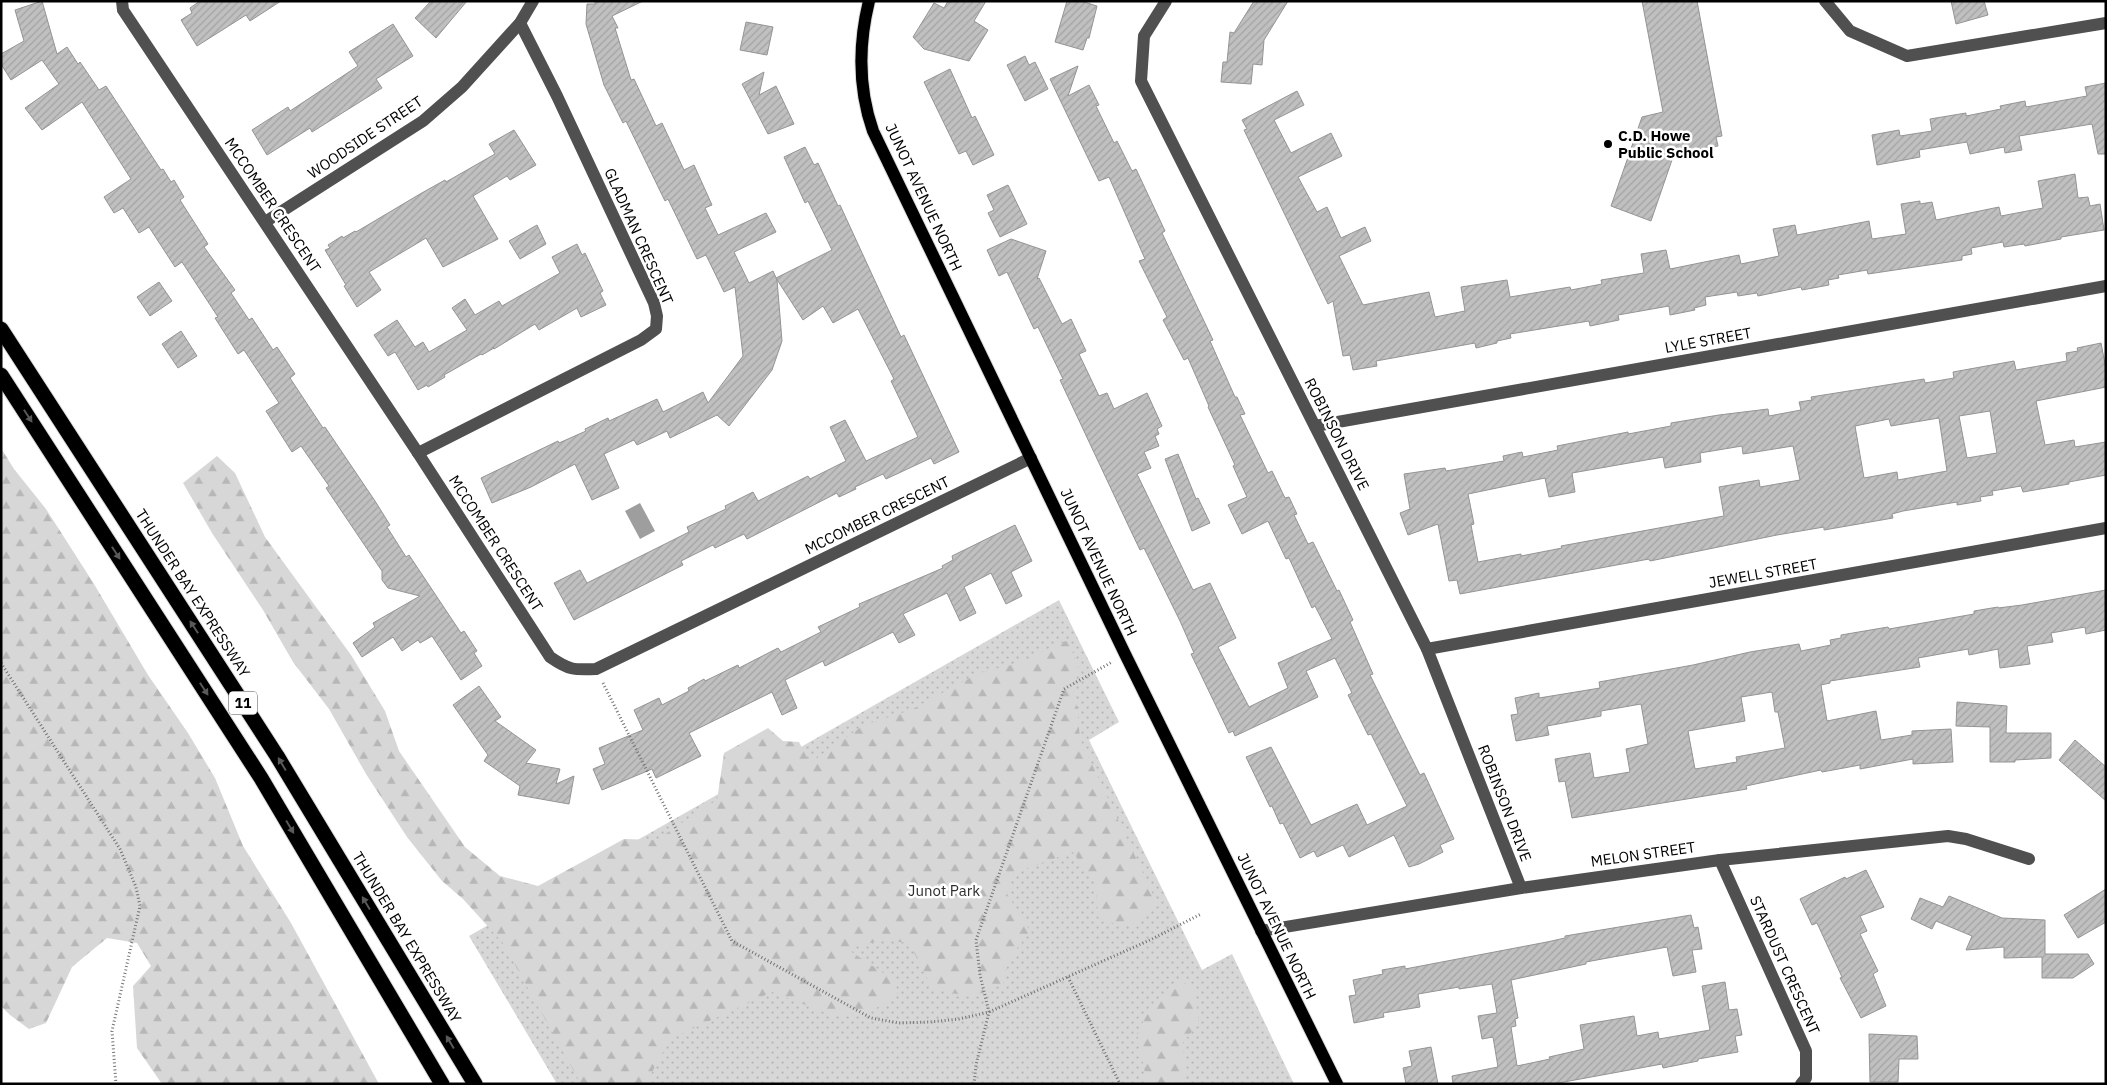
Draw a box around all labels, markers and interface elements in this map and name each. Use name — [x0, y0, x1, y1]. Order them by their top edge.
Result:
street label: WOODSIDE STREET — [304, 91, 426, 182]
street label: JUNOT AVENUE NORTH — [881, 120, 967, 274]
place label: C.D. Howe Public School — [1618, 126, 1714, 162]
street label: MCCOMBER CRESCENT — [221, 134, 325, 276]
marker: C.D. Howe Public School — [1602, 138, 1614, 150]
street label: GLADMAN CRESCENT — [600, 165, 678, 308]
street label: LYLE STREET — [1663, 323, 1753, 357]
street label: ROBINSON DRIVE — [1301, 375, 1373, 493]
one-way arrow — [23, 410, 32, 423]
street label: MCCOMBER CRESCENT — [445, 471, 547, 615]
street label: MCCOMBER CRESCENT — [802, 472, 953, 558]
street label: JUNOT AVENUE NORTH — [1056, 485, 1142, 639]
street label: THUNDER BAY EXPRESSWAY — [132, 505, 255, 681]
one-way arrow — [111, 546, 121, 559]
street label: JEWELL STREET — [1707, 554, 1819, 592]
one-way arrow — [189, 620, 199, 634]
one-way arrow — [199, 683, 209, 696]
road number: 11 — [229, 691, 257, 714]
street label: ROBINSON DRIVE — [1474, 742, 1536, 864]
one-way arrow — [277, 757, 286, 770]
one-way arrow — [286, 820, 295, 833]
street label: MELON STREET — [1589, 837, 1697, 871]
street label: THUNDER BAY EXPRESSWAY — [348, 848, 466, 1026]
street label: JUNOT AVENUE NORTH — [1233, 850, 1321, 1002]
park label: Junot Park — [908, 881, 980, 900]
street label: STARDUST CRESCENT — [1746, 893, 1824, 1038]
one-way arrow — [361, 896, 370, 909]
one-way arrow — [445, 1035, 454, 1049]

